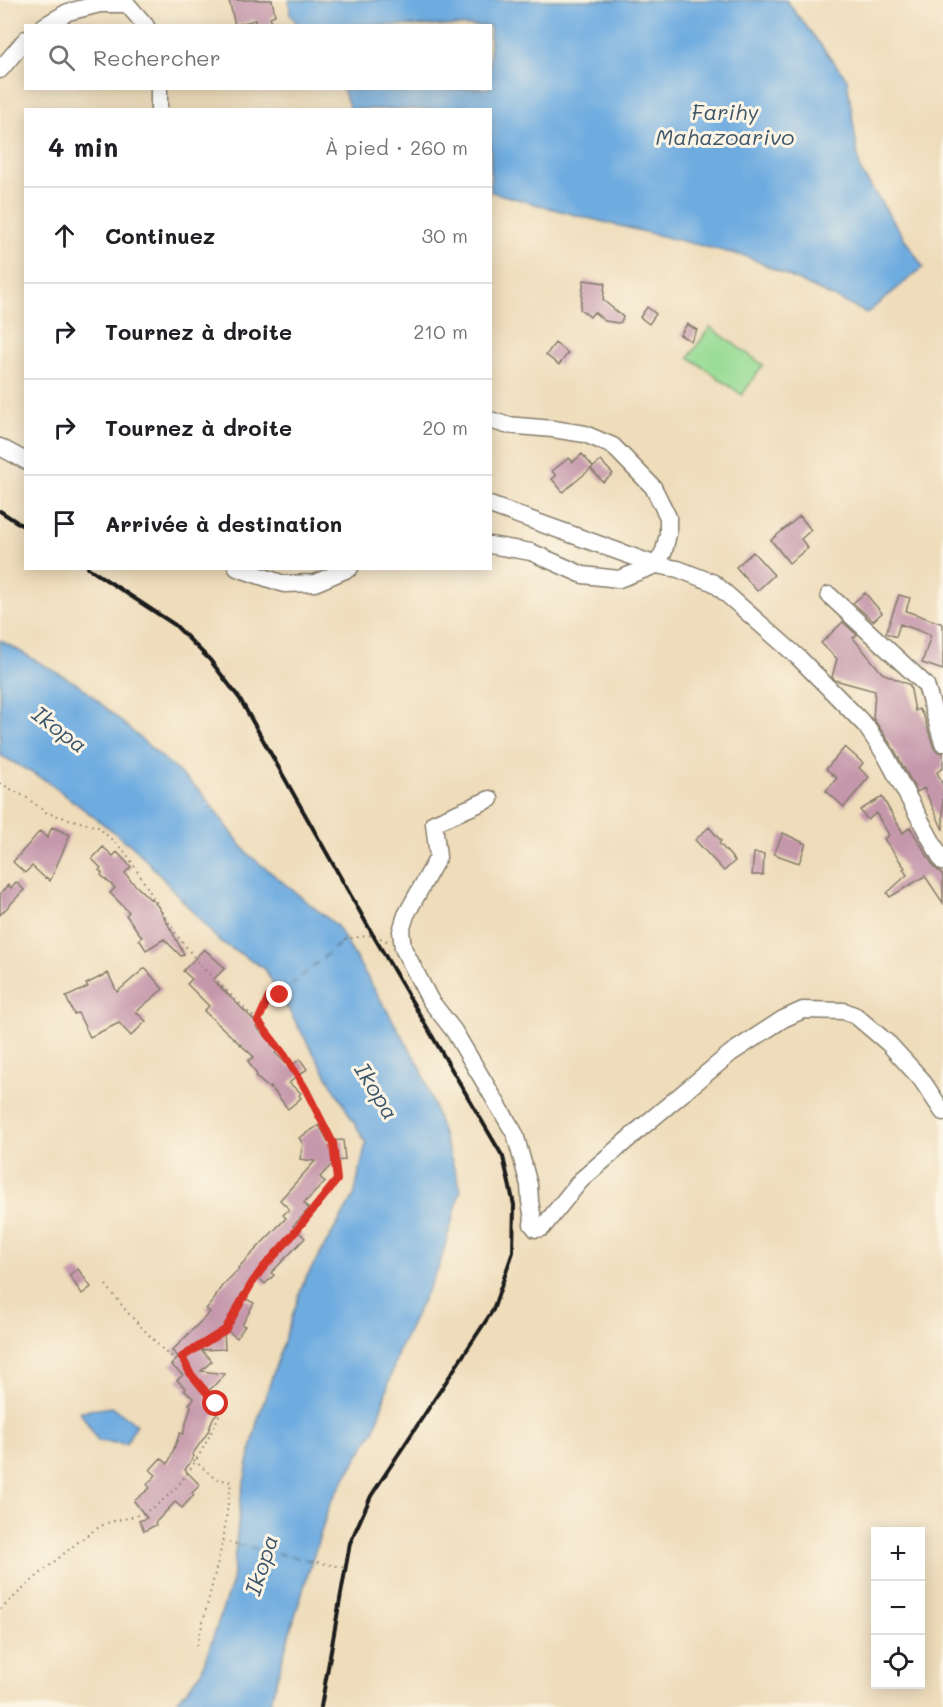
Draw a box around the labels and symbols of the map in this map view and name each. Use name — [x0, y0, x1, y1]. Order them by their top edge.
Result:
water label: Farihy Mahazoarivo — [656, 97, 794, 151]
water label: Ikopa — [27, 699, 93, 759]
route end — [266, 981, 292, 1007]
water label: Ikopa — [348, 1057, 406, 1125]
route start — [202, 1390, 228, 1416]
water label: Ikopa — [238, 1531, 284, 1599]

